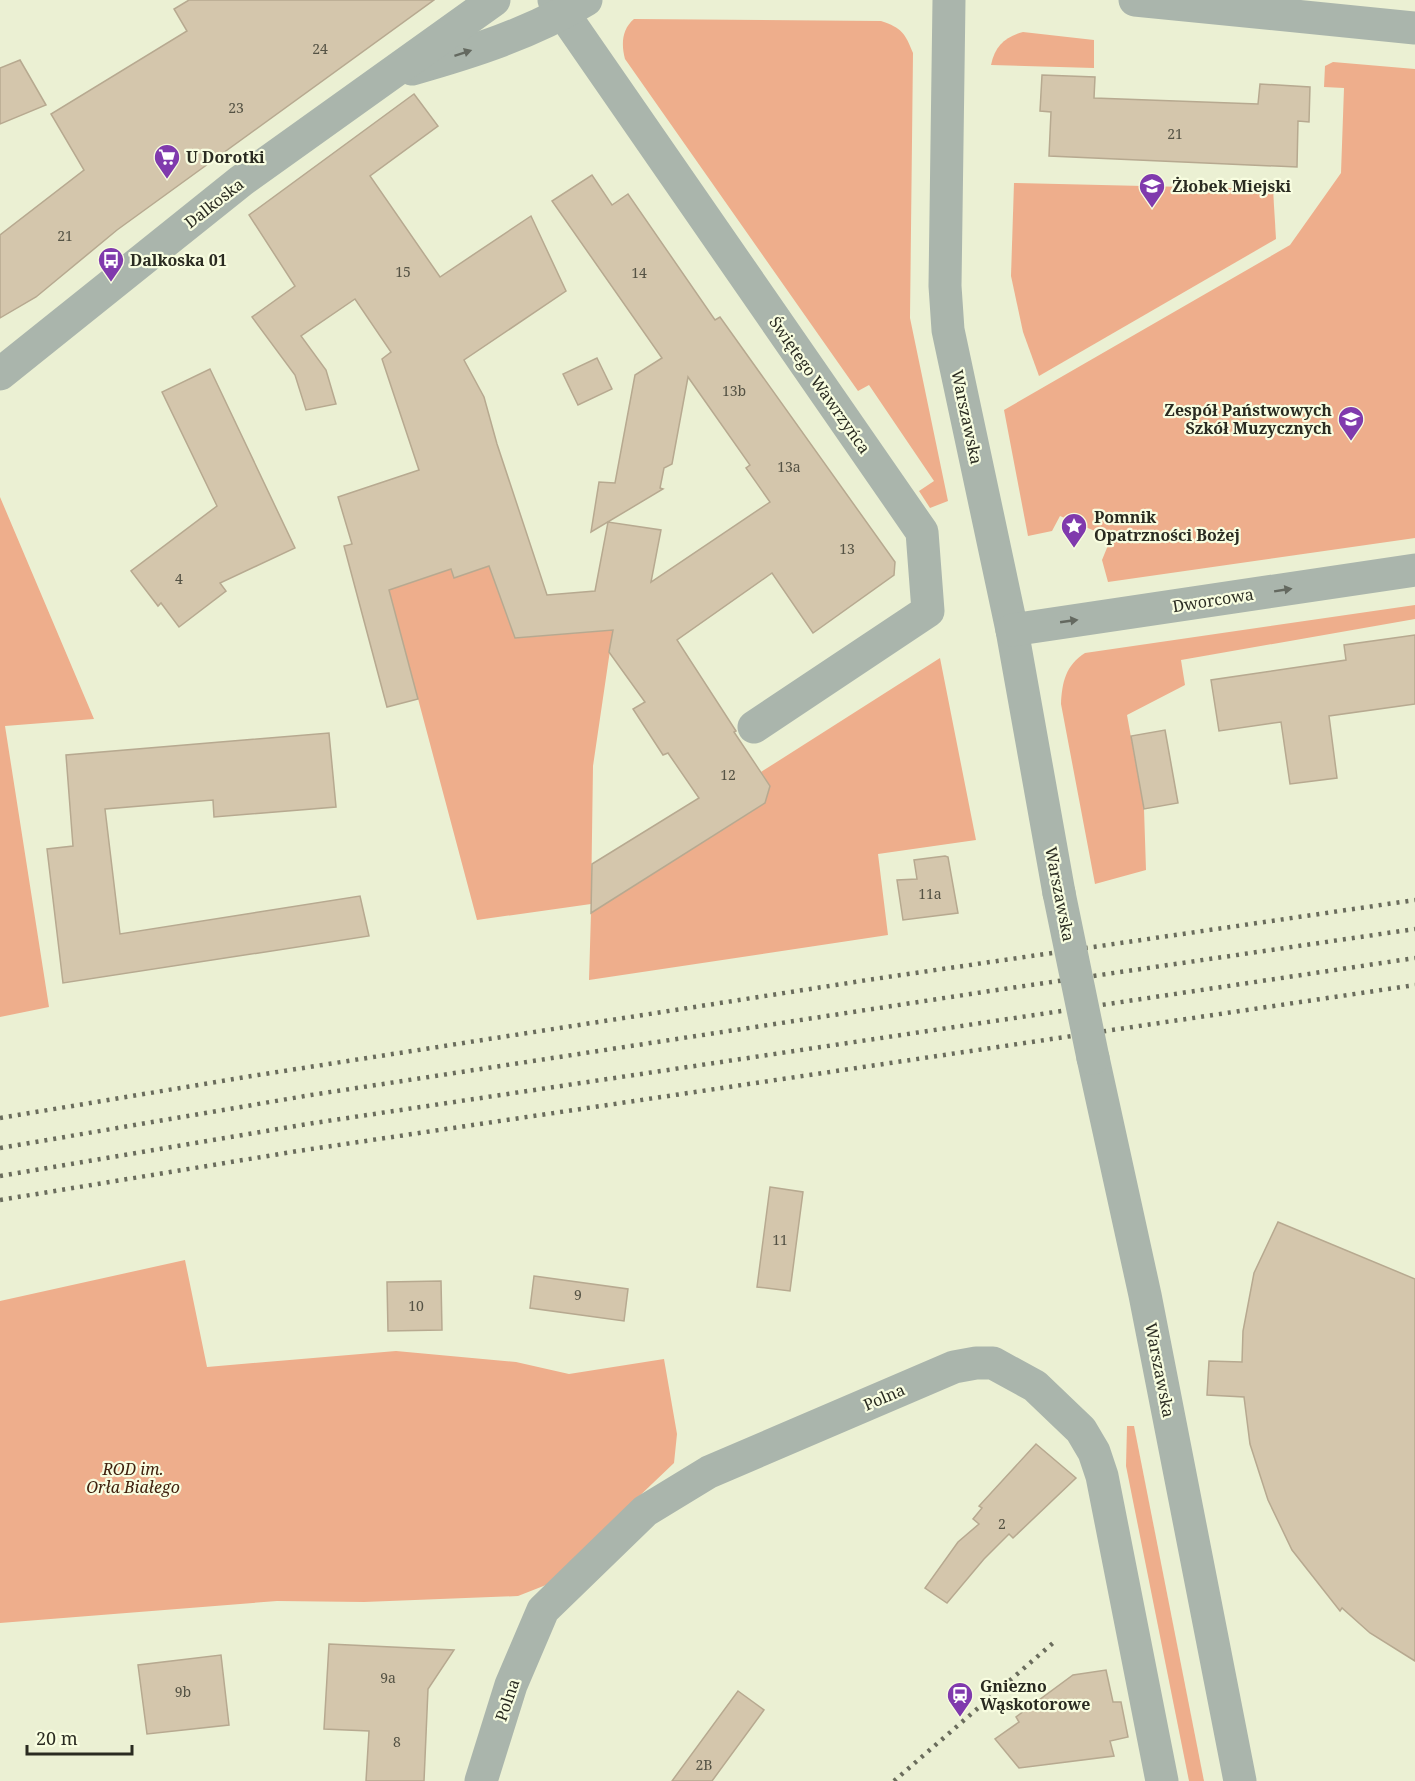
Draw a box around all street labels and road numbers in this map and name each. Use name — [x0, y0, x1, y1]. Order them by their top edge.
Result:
street label: Dalkoska — [180, 173, 248, 233]
street label: Świętego Wawrzyńca — [764, 312, 876, 458]
street label: Warszawska — [946, 368, 988, 466]
street label: Dworcowa — [1171, 583, 1255, 617]
street label: Warszawska — [1040, 845, 1080, 943]
street label: Warszawska — [1140, 1321, 1180, 1419]
street label: Polna — [860, 1378, 908, 1416]
street label: Polna — [490, 1676, 524, 1724]

